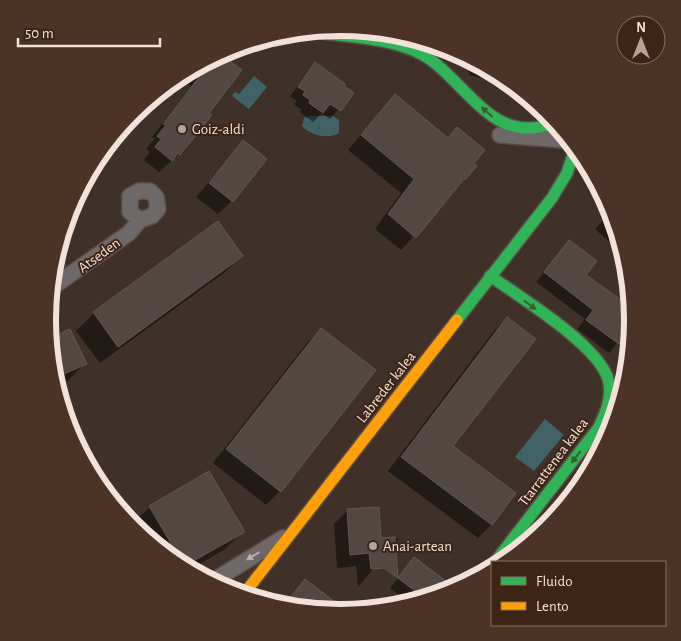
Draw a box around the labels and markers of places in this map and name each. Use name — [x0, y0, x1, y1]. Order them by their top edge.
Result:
place label: Goiz-aldi — [192, 122, 245, 137]
marker: Goiz-aldi — [176, 123, 188, 135]
place label: Anai-artean — [383, 539, 452, 554]
marker: Anai-artean — [367, 540, 379, 552]

